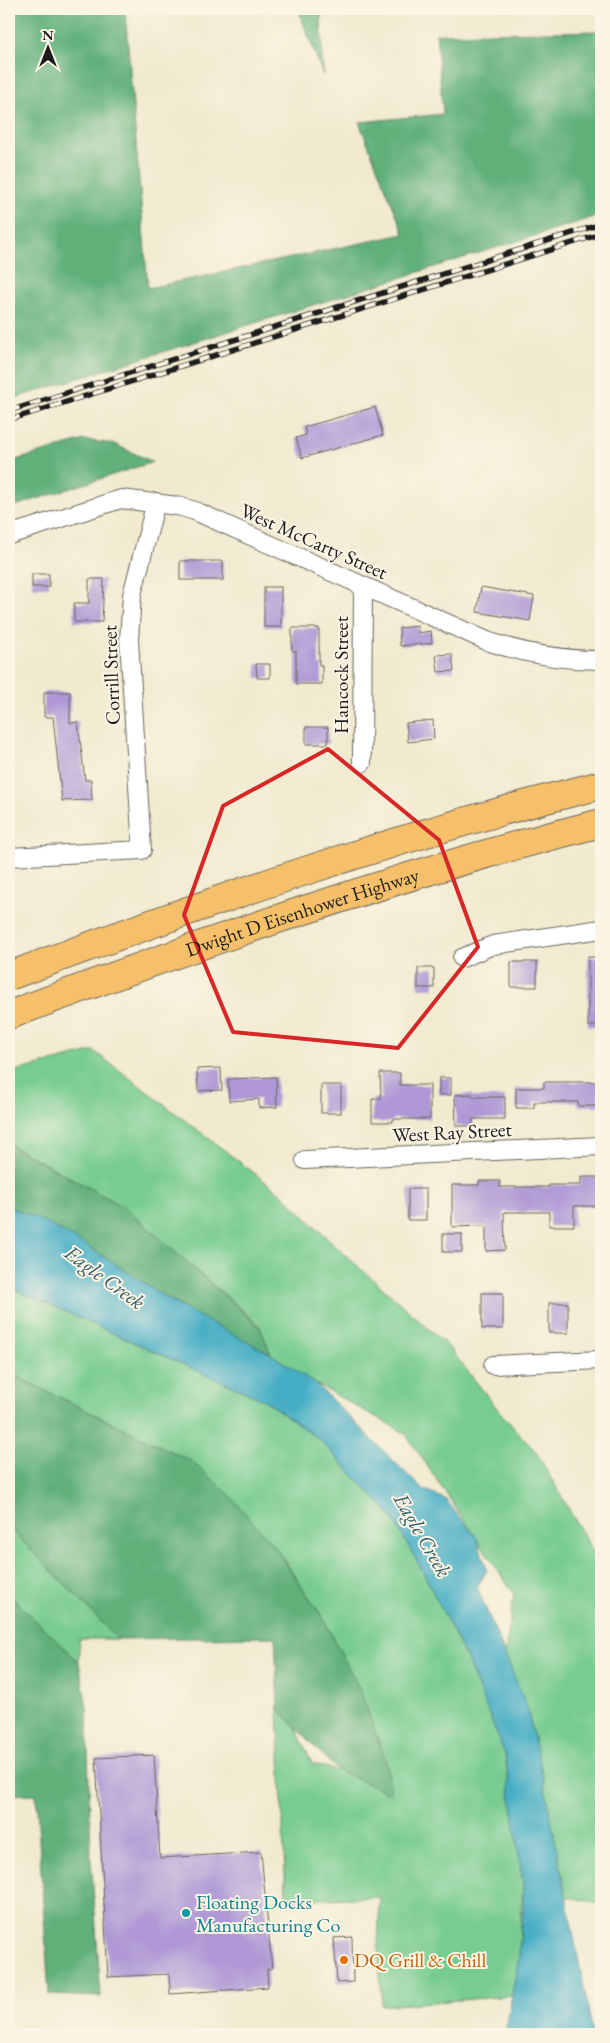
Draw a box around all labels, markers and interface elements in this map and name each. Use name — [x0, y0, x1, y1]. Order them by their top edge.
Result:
north arrow — [22, 22, 72, 72]
text: N — [42, 26, 54, 44]
street label: West McCarty Street — [236, 497, 392, 585]
street label: Hancock Street — [328, 615, 354, 734]
street label: Corrill Street — [96, 624, 126, 725]
street label: Dwight D Eisenhower Highway — [182, 861, 422, 963]
street label: West Ray Street — [392, 1116, 513, 1148]
water label: Eagle Creek — [59, 1238, 151, 1315]
water label: Eagle Creek — [388, 1487, 458, 1582]
place label: Floating Docks Manufacturing Co — [196, 1889, 341, 1938]
marker: Floating Docks Manufacturing Co — [180, 1907, 192, 1919]
place label: DQ Grill & Chill — [354, 1947, 486, 1973]
marker: DQ Grill & Chill — [338, 1954, 350, 1966]

